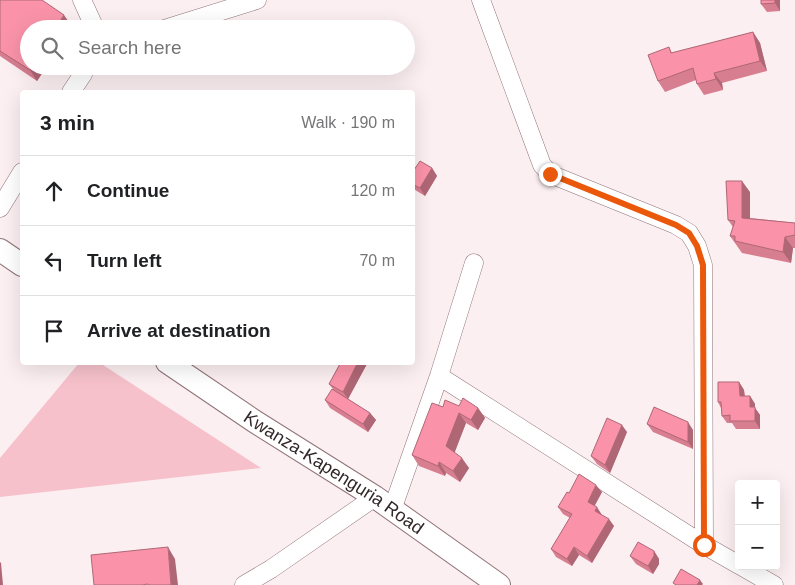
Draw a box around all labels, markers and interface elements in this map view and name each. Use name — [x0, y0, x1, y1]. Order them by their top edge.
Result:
search box — [20, 20, 415, 75]
icon: search — [38, 34, 66, 62]
text: Search here — [78, 37, 182, 58]
text: 3 min — [40, 111, 95, 134]
text: Walk · 190 m — [301, 114, 395, 131]
route end — [539, 163, 562, 186]
icon: ahead — [40, 177, 68, 205]
text: Continue — [87, 180, 169, 201]
text: 120 m — [351, 182, 395, 199]
icon: left — [40, 247, 68, 275]
text: Turn left — [87, 250, 162, 271]
text: 70 m — [359, 252, 395, 269]
icon: arrive — [40, 317, 68, 345]
text: Arrive at destination — [87, 320, 271, 341]
street label: Kwanza-Kapenguria Road — [240, 407, 427, 538]
map controls — [735, 480, 780, 570]
button: + — [735, 480, 780, 525]
button: − — [735, 525, 780, 570]
route start — [693, 534, 716, 557]

